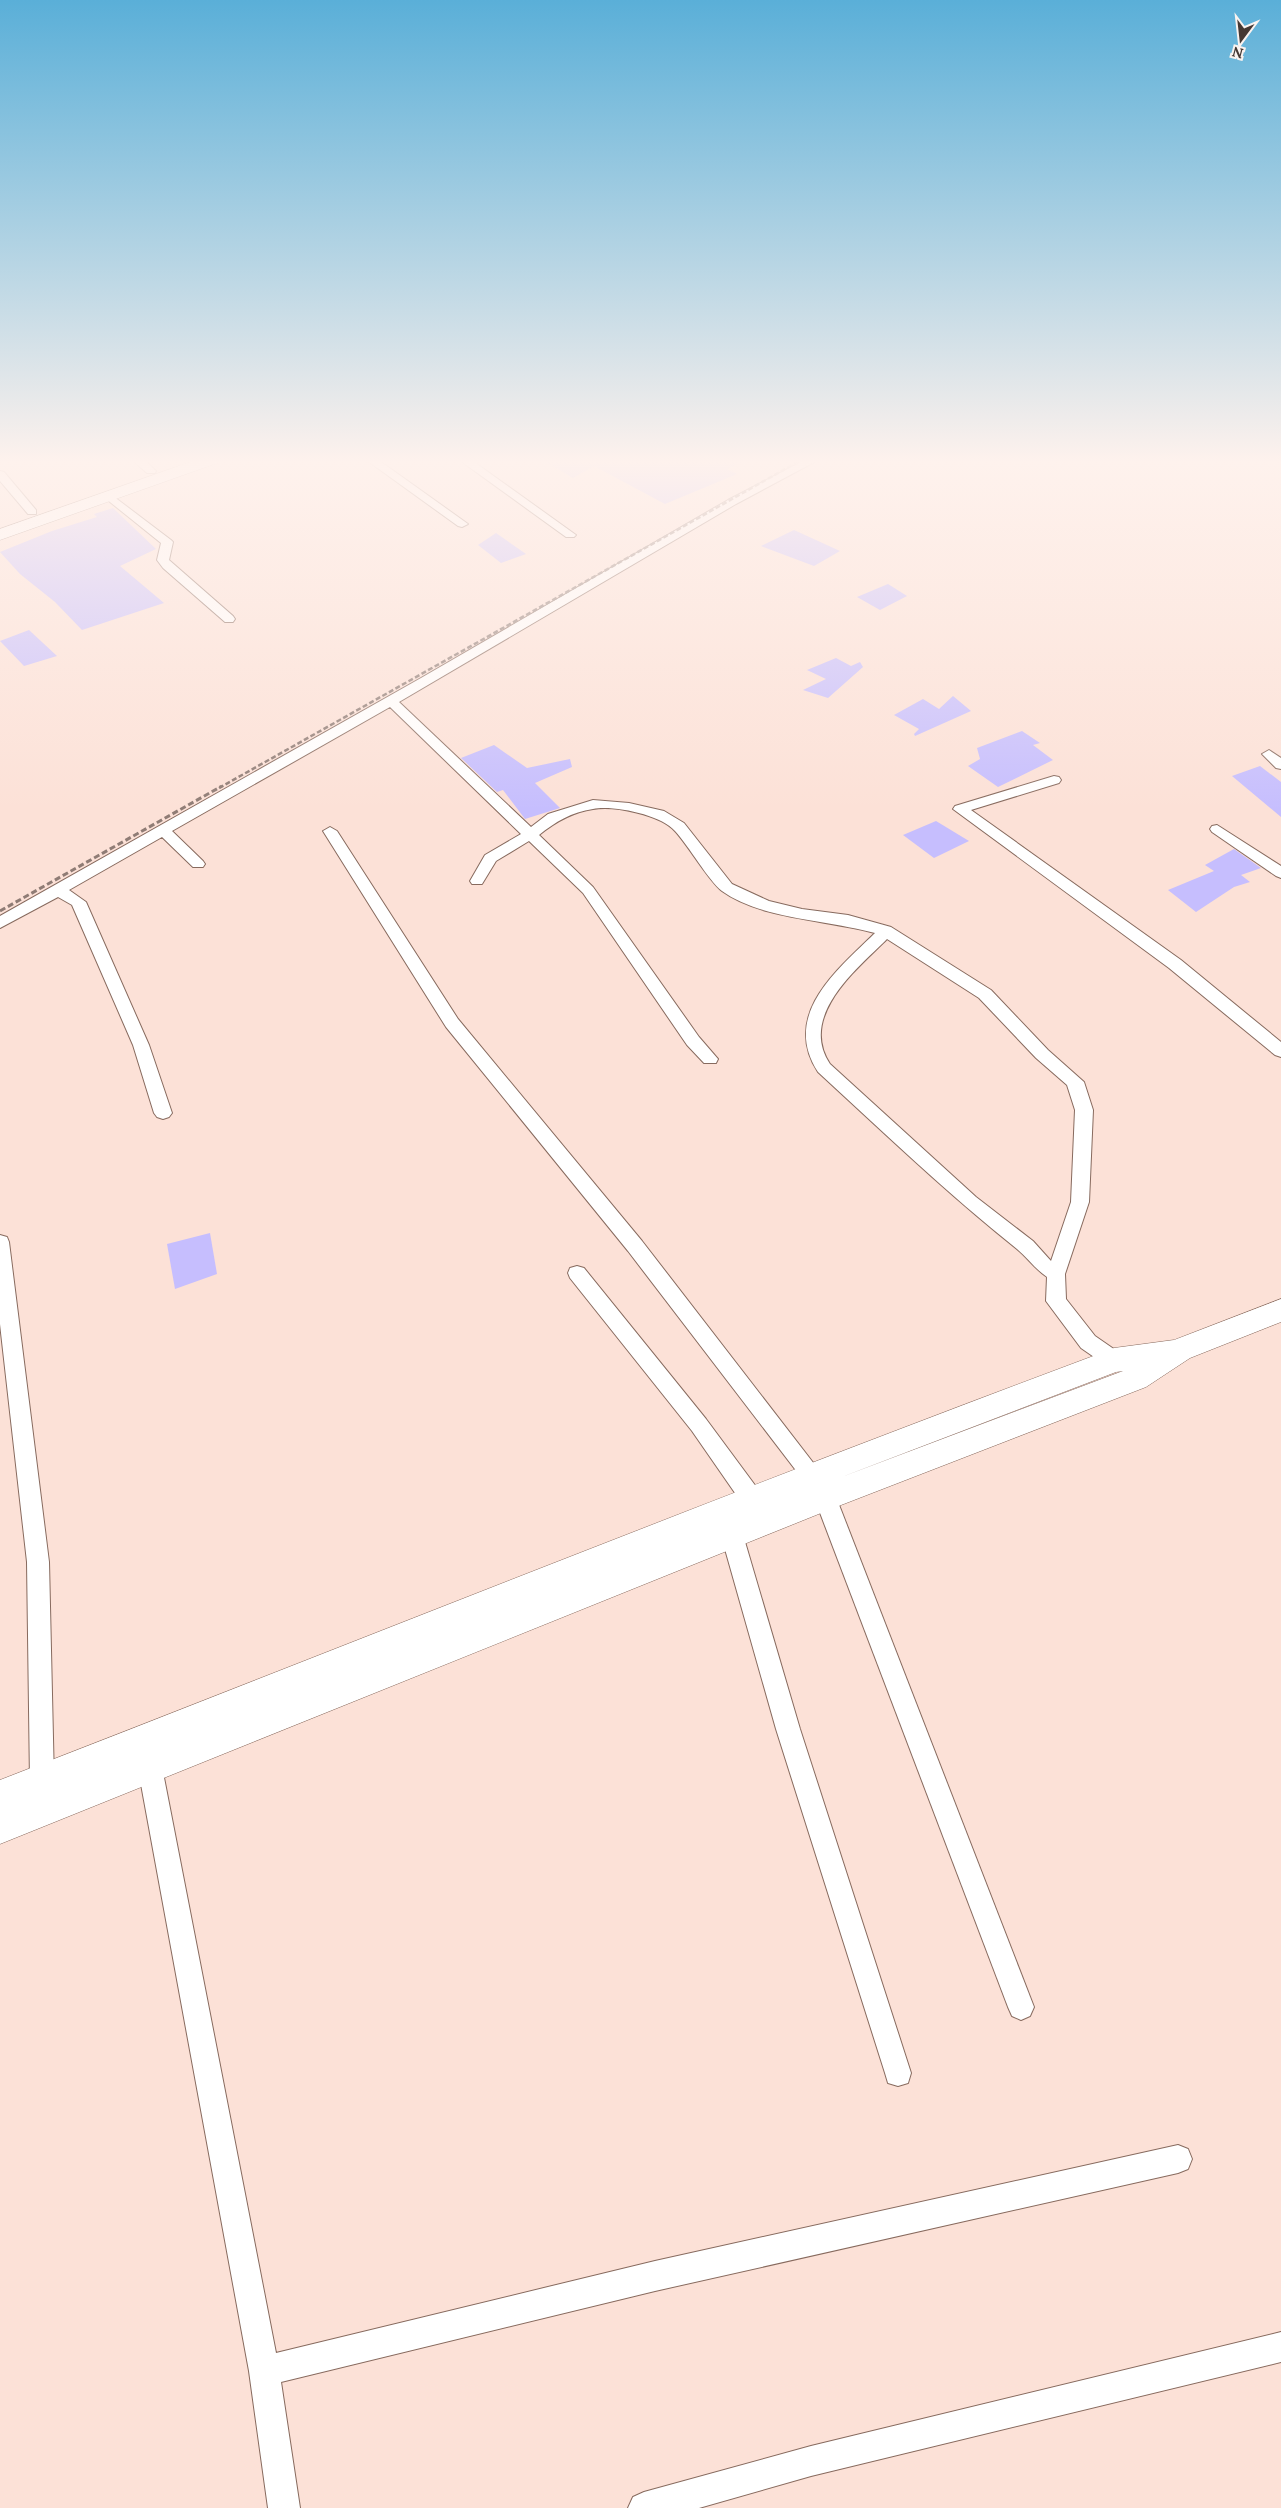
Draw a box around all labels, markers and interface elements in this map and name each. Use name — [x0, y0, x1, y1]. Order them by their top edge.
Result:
north arrow — [1216, 15, 1266, 65]
text: N — [1230, 42, 1245, 63]

